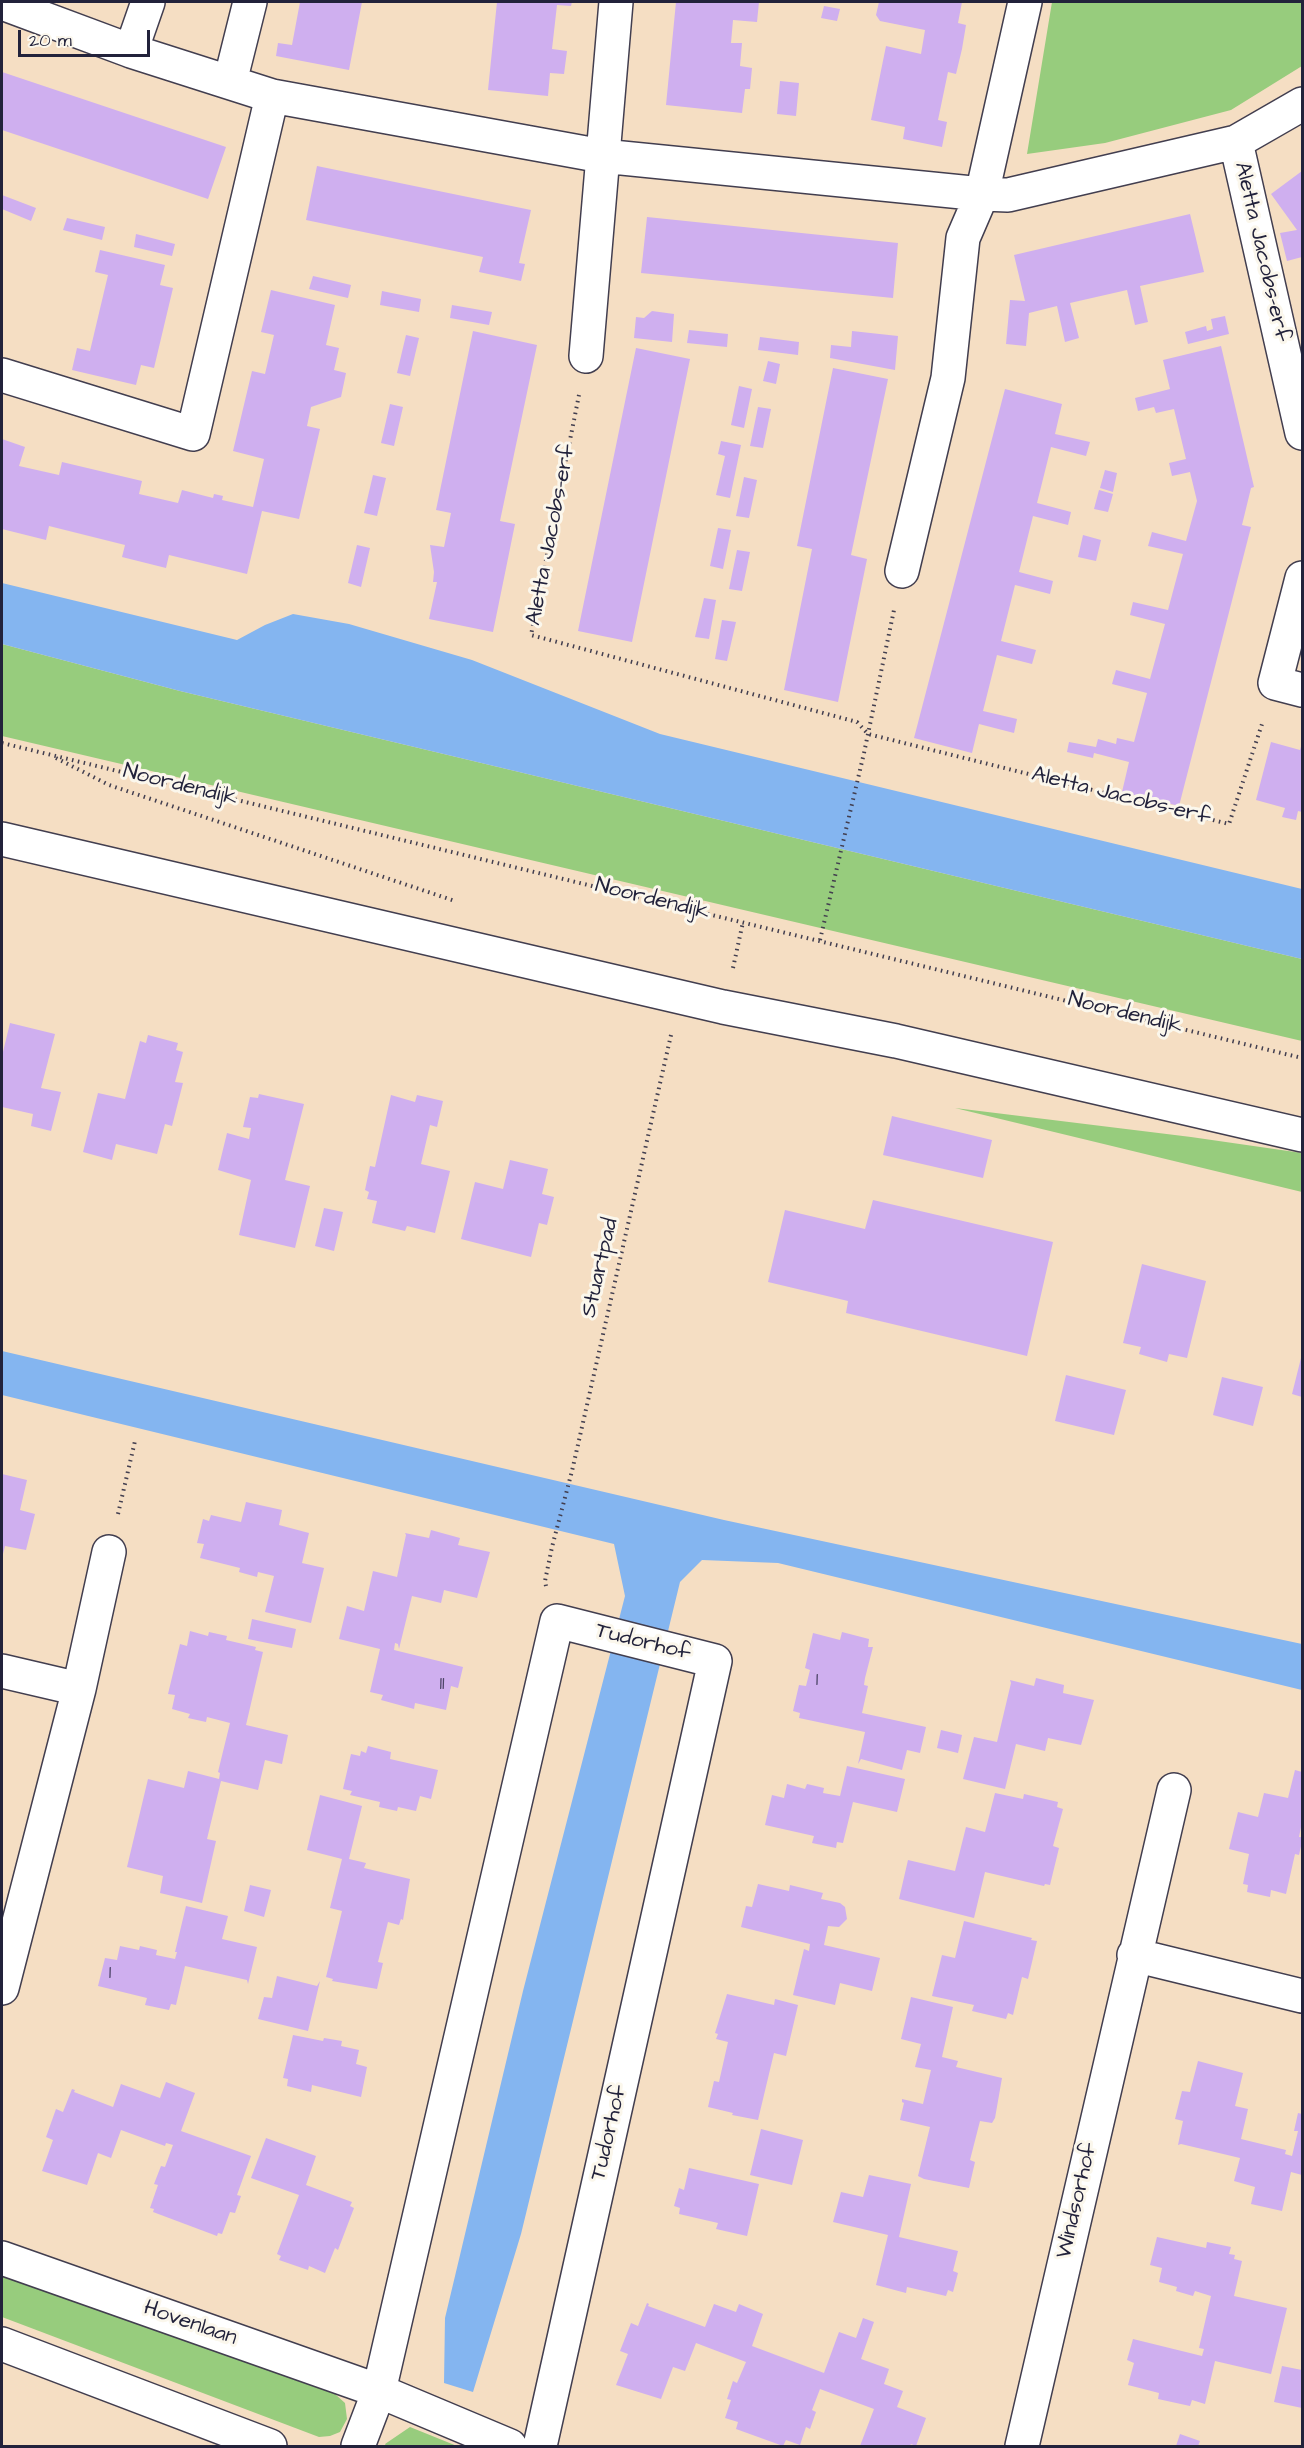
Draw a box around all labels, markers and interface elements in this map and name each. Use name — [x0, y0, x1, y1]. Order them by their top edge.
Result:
scale bar — [21, 18, 153, 56]
text: 20 m — [29, 28, 72, 53]
street label: Aletta Jacobs-erf — [1227, 160, 1295, 344]
street label: Aletta Jacobs-erf — [522, 442, 582, 628]
street label: Noordendijk — [120, 759, 240, 813]
street label: Aletta Jacobs-erf — [1029, 762, 1213, 832]
street label: Noordendijk — [592, 873, 712, 927]
street label: Noordendijk — [1065, 987, 1185, 1041]
street label: Stuartpad — [577, 1216, 625, 1320]
street label: Tudorhof — [593, 1618, 693, 1668]
house number: 1 — [816, 1669, 818, 1693]
house number: 11 — [439, 1673, 445, 1697]
house number: 1 — [109, 1962, 111, 1986]
street label: Tudorhof — [586, 2083, 634, 2183]
street label: Windsorhof — [1052, 2140, 1104, 2262]
street label: Hovenlaan — [140, 2296, 240, 2352]

